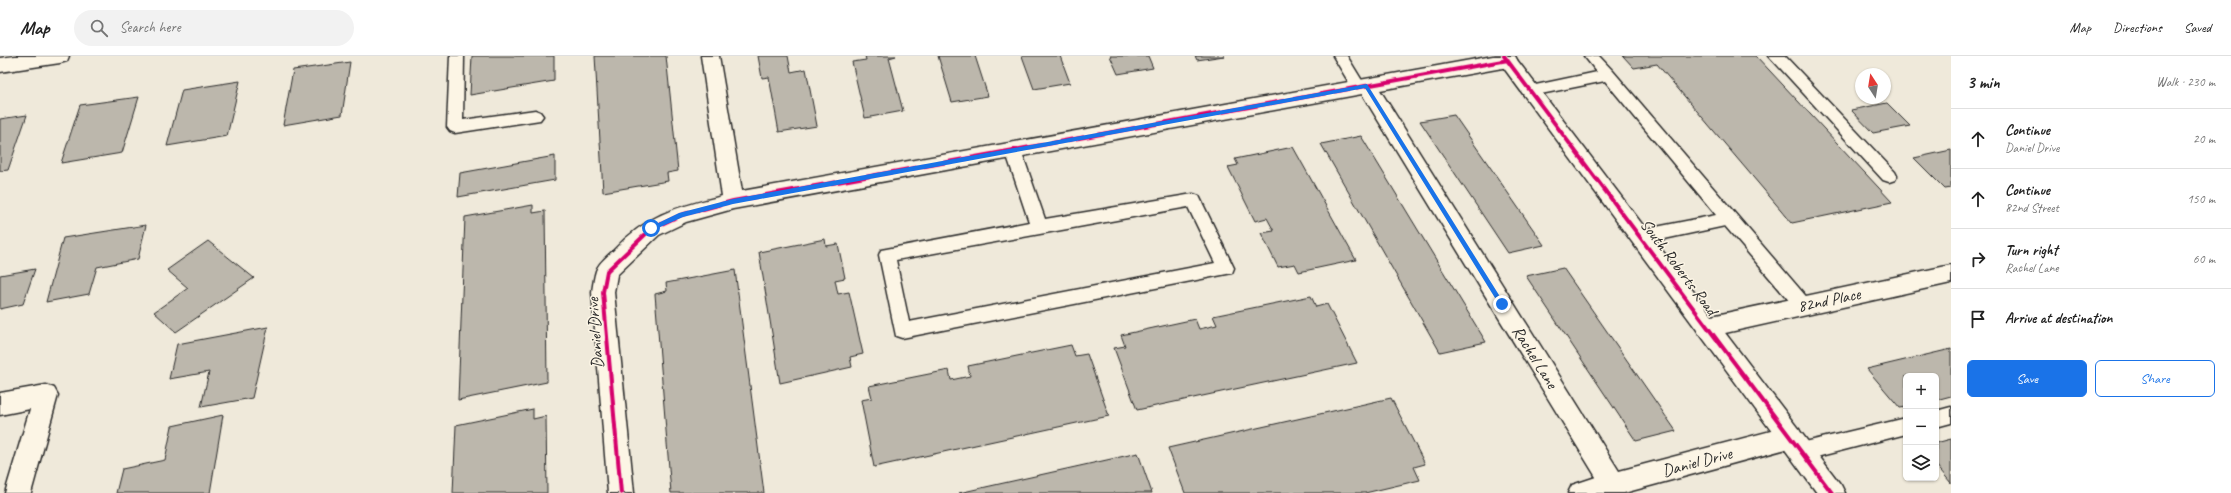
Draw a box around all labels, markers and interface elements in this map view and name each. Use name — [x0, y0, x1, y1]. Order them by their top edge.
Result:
search box — [74, 10, 354, 46]
text: Map — [20, 16, 50, 40]
icon: search — [88, 17, 110, 39]
text: Search here — [120, 18, 181, 37]
text: Map — [2070, 19, 2091, 36]
text: Directions — [2113, 19, 2162, 36]
text: Saved — [2184, 19, 2211, 36]
north arrow — [1855, 68, 1891, 104]
text: 3 min — [1967, 72, 2000, 93]
text: Walk · 230 m — [2156, 74, 2215, 90]
text: Continue — [2005, 121, 2050, 140]
icon: ahead — [1967, 128, 1989, 150]
text: 20 m — [2193, 131, 2215, 147]
text: Daniel Drive — [2005, 140, 2059, 156]
text: Continue — [2005, 181, 2050, 200]
icon: ahead — [1967, 188, 1989, 210]
text: 150 m — [2187, 191, 2215, 207]
text: 82nd Street — [2005, 200, 2059, 216]
street label: South Roberts Road — [1636, 215, 1724, 321]
route start — [642, 219, 660, 237]
text: Turn right — [2005, 241, 2058, 260]
icon: right — [1967, 248, 1989, 270]
text: 60 m — [2193, 251, 2215, 267]
text: Rachel Lane — [2005, 260, 2059, 276]
street label: 82nd Place — [1796, 283, 1864, 317]
street label: Daniel Drive — [582, 295, 608, 369]
route end — [1493, 295, 1511, 313]
icon: arrive — [1967, 308, 1989, 330]
text: Arrive at destination — [2005, 309, 2112, 328]
street label: Rachel Lane — [1508, 322, 1563, 394]
button: Save — [1967, 360, 2087, 397]
button: Share — [2095, 360, 2215, 397]
map controls — [1903, 373, 1939, 481]
button: + — [1903, 373, 1939, 409]
button: − — [1903, 409, 1939, 445]
street label: Daniel Drive — [1660, 442, 1735, 481]
button: layers — [1903, 445, 1939, 481]

